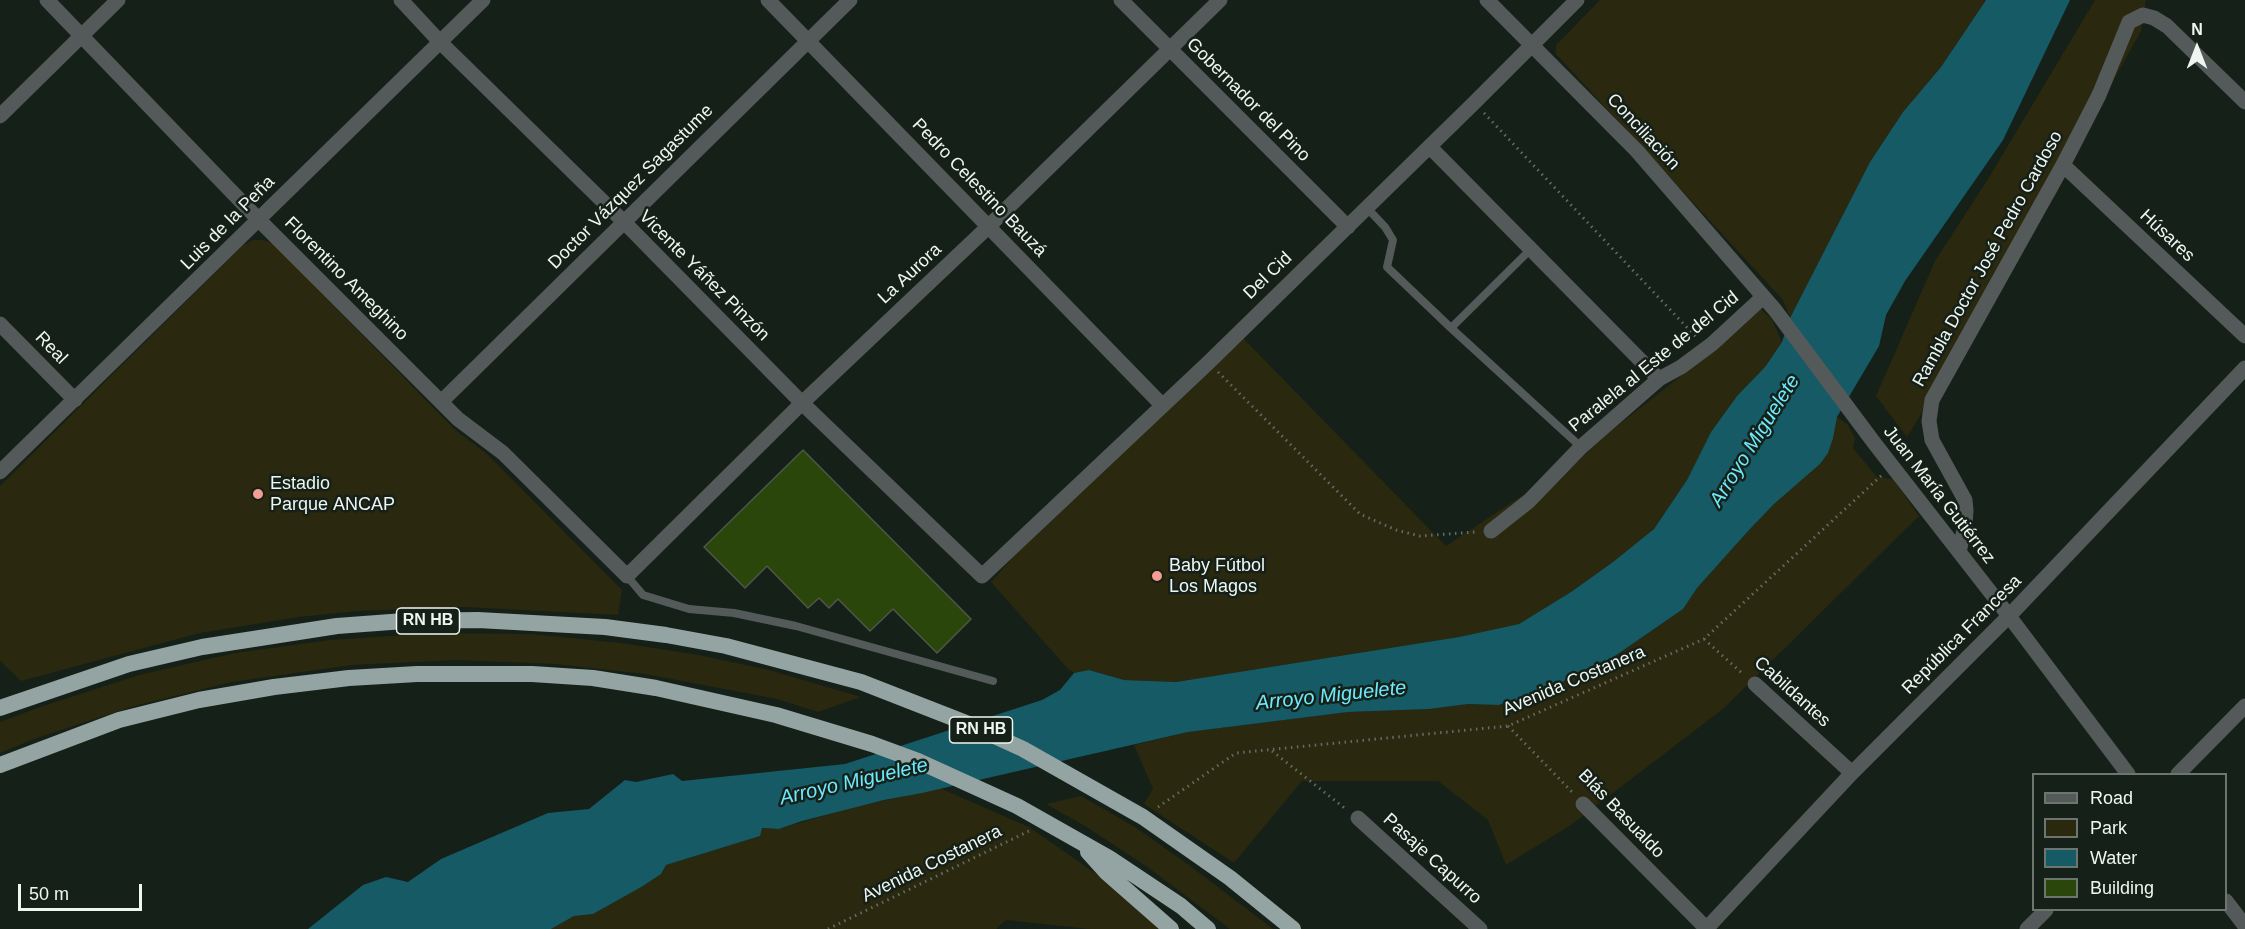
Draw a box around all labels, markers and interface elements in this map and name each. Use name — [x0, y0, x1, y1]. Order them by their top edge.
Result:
north arrow — [2167, 18, 2227, 78]
text: N — [2191, 21, 2203, 38]
street label: Gobernador del Pino — [1182, 34, 1314, 166]
street label: Conciliación — [1602, 89, 1684, 175]
street label: Doctor Vázquez Sagastume — [544, 100, 718, 274]
street label: Pedro Celestino Bauzá — [907, 114, 1051, 262]
street label: Rambla Doctor José Pedro Cardoso — [1908, 127, 2068, 391]
street label: Luis de la Peña — [176, 171, 280, 275]
street label: Húsares — [2135, 205, 2199, 267]
street label: Vicente Yáñez Pinzón — [634, 206, 774, 346]
street label: Florentino Ameghino — [280, 213, 412, 345]
street label: La Aurora — [874, 239, 946, 309]
street label: Del Cid — [1239, 248, 1297, 304]
street label: Paralela al Este de del Cid — [1565, 287, 1743, 437]
street label: Real — [30, 327, 72, 369]
water label: Arroyo Miguelete — [1705, 371, 1805, 511]
street label: Juan María Gutiérrez — [1878, 422, 2000, 568]
place label: Estadio Parque ANCAP — [270, 473, 395, 516]
marker: Estadio Parque ANCAP — [251, 487, 265, 501]
place label: Baby Fútbol Los Magos — [1169, 555, 1265, 598]
marker: Baby Fútbol Los Magos — [1150, 569, 1164, 583]
street label: República Francesa — [1898, 571, 2026, 699]
road number: RN HB — [396, 608, 460, 634]
street label: Avenida Costanera — [1499, 641, 1649, 721]
street label: Cabildantes — [1749, 652, 1835, 732]
water label: Arroyo Miguelete — [1255, 676, 1407, 716]
road number: RN HB — [950, 717, 1012, 743]
water label: Arroyo Miguelete — [778, 753, 930, 811]
street label: Blás Basualdo — [1573, 765, 1669, 863]
legend — [2032, 773, 2227, 911]
text: Road — [2090, 788, 2133, 808]
street label: Pasaje Capurro — [1378, 809, 1486, 909]
text: Park — [2090, 818, 2127, 838]
street label: Avenida Costanera — [859, 821, 1005, 907]
text: Water — [2090, 848, 2137, 868]
scale bar — [21, 872, 146, 910]
text: Building — [2090, 878, 2154, 898]
text: 50 m — [29, 884, 69, 904]

